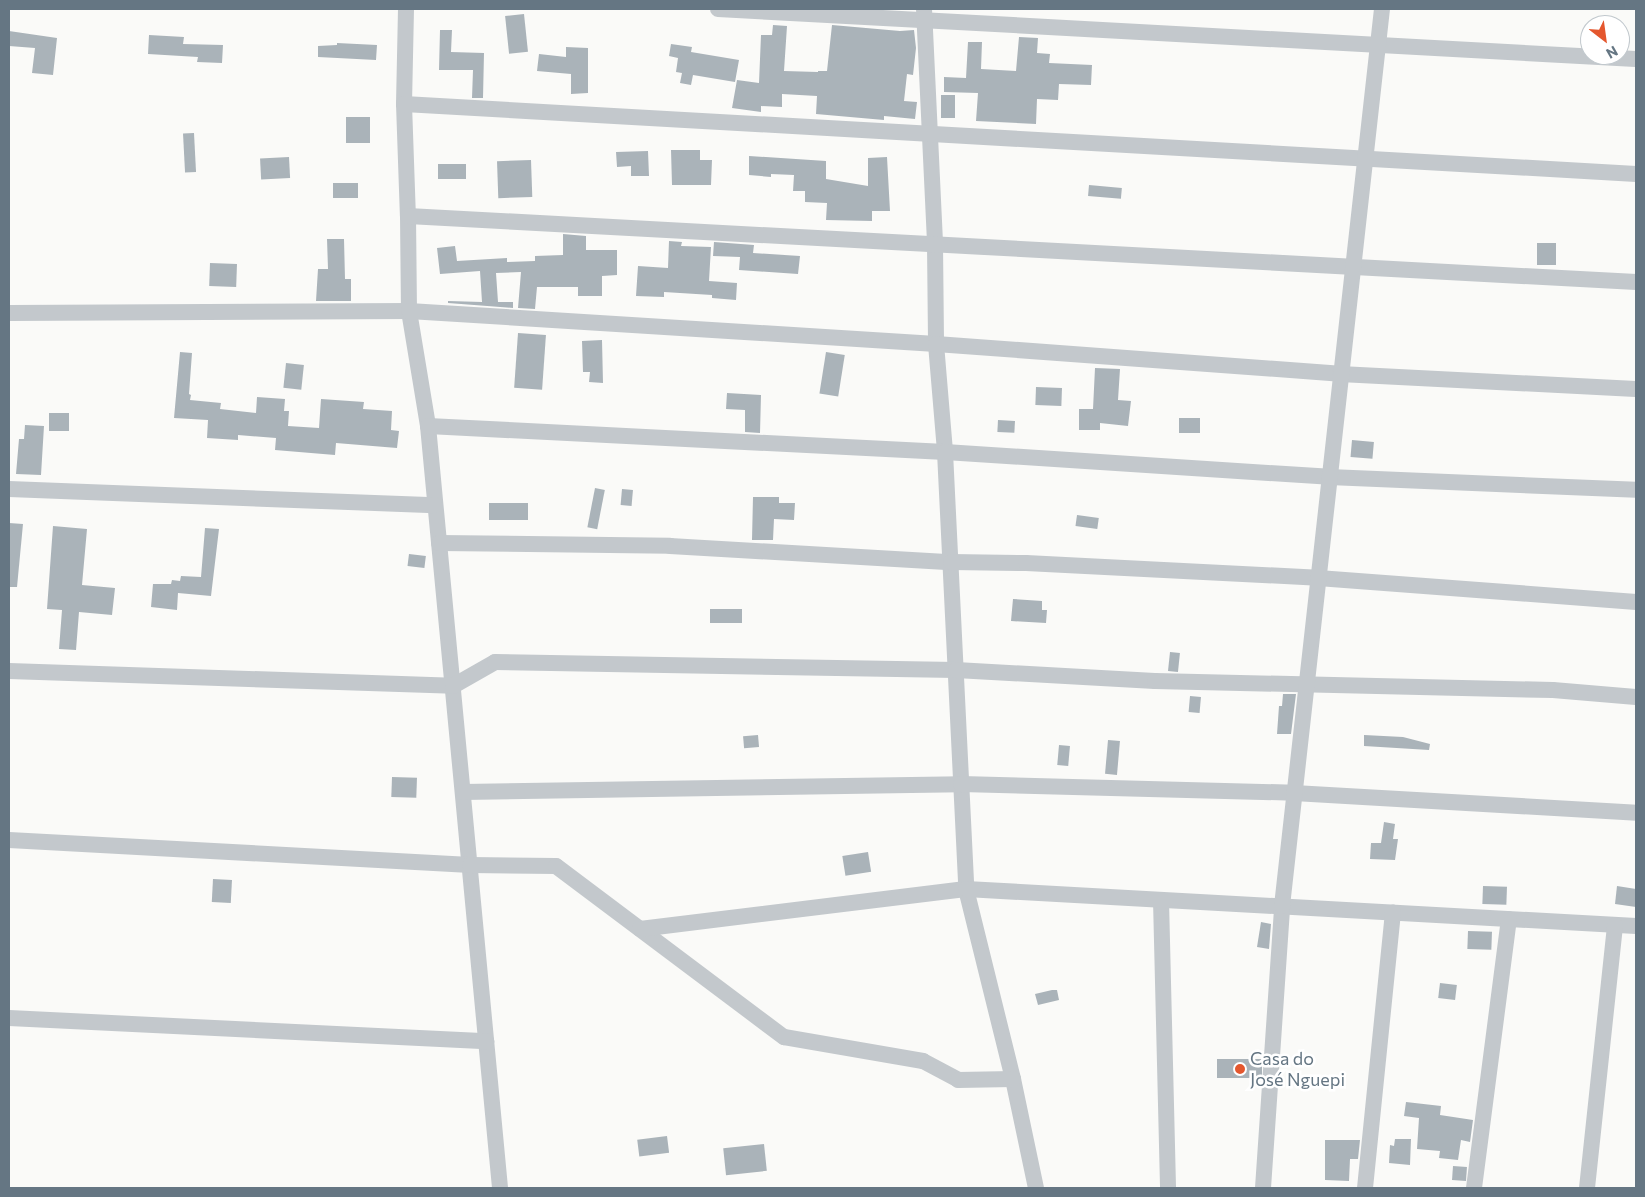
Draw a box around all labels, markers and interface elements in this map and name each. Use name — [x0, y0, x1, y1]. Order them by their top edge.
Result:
north arrow — [1580, 15, 1630, 65]
text: N — [1603, 43, 1621, 63]
place label: Casa do José Nguepi — [1250, 1048, 1345, 1090]
marker: Casa do José Nguepi — [1234, 1063, 1246, 1075]

